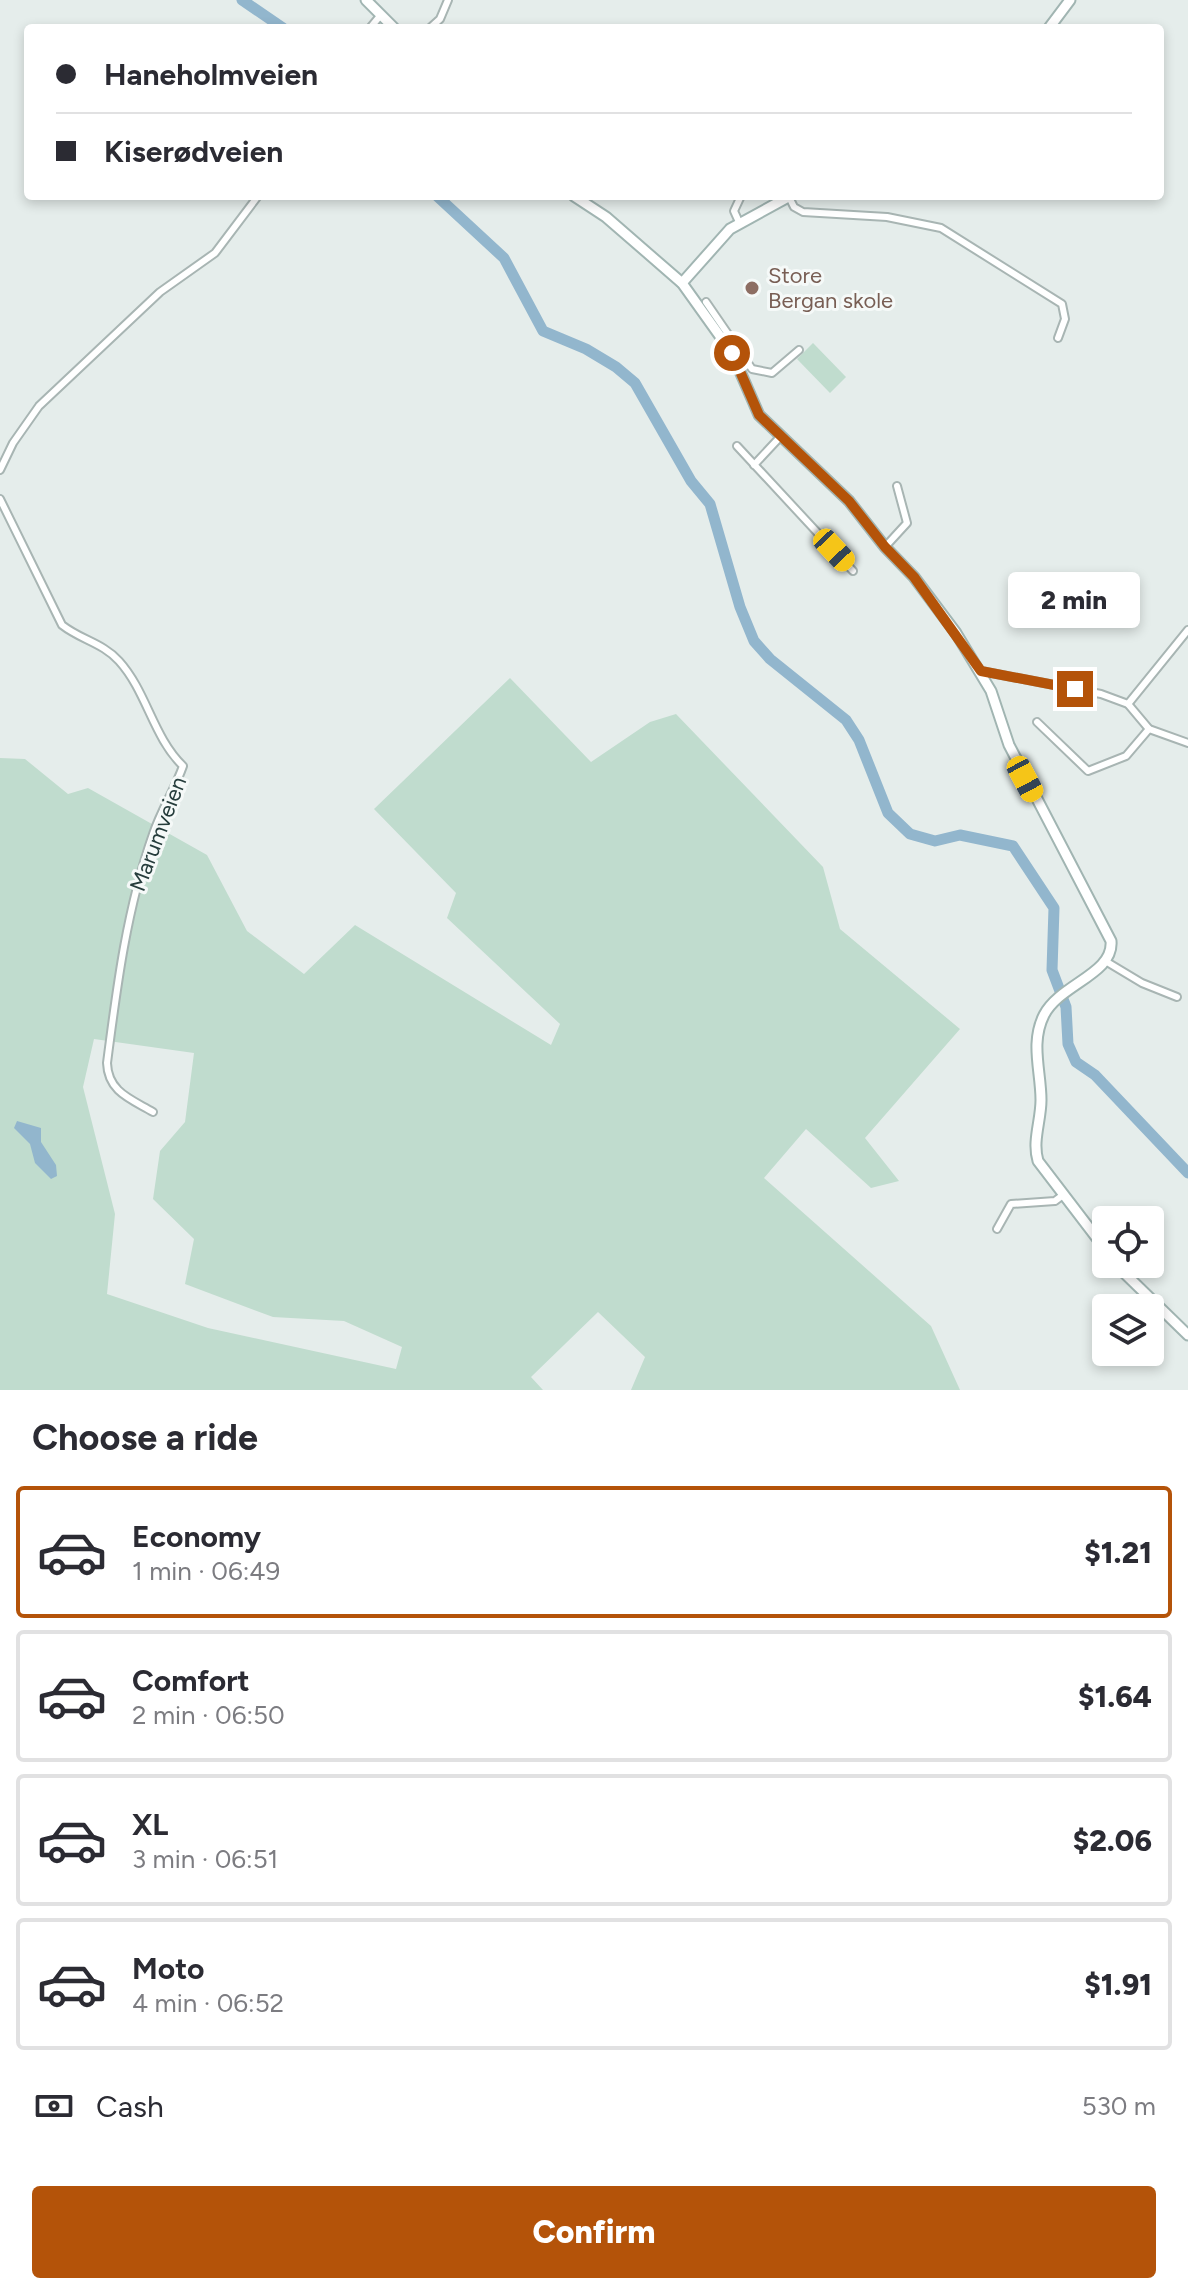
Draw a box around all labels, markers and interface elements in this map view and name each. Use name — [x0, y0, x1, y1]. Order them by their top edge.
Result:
text: Haneholmveien — [104, 56, 318, 93]
text: Kiserødveien — [104, 133, 283, 170]
place label: Store Bergan skole — [768, 262, 893, 314]
marker: Store Bergan skole — [743, 279, 761, 297]
route start — [714, 335, 750, 371]
car — [809, 524, 859, 576]
callout: 2 min — [1009, 573, 1141, 629]
text: 2 min — [1041, 584, 1107, 616]
route end — [1057, 671, 1093, 707]
car — [1003, 752, 1047, 806]
street label: Marumveien — [124, 773, 192, 895]
map controls — [1092, 1206, 1164, 1366]
button: locate — [1092, 1206, 1164, 1278]
button: layers — [1092, 1294, 1164, 1366]
text: Choose a ride — [32, 1416, 258, 1459]
icon: car — [36, 1516, 108, 1588]
text: Economy — [132, 1518, 261, 1555]
text: $1.21 — [1084, 1534, 1152, 1571]
text: 1 min · 06:49 — [132, 1555, 280, 1587]
icon: car — [36, 1660, 108, 1732]
text: Comfort — [132, 1662, 250, 1699]
text: $1.64 — [1078, 1678, 1152, 1715]
text: 2 min · 06:50 — [132, 1699, 285, 1731]
icon: car — [36, 1804, 108, 1876]
text: XL — [132, 1806, 168, 1843]
text: $2.06 — [1073, 1822, 1152, 1859]
text: 3 min · 06:51 — [132, 1843, 278, 1875]
icon: car — [36, 1948, 108, 2020]
text: Moto — [132, 1950, 204, 1987]
text: $1.91 — [1084, 1966, 1152, 2003]
text: 4 min · 06:52 — [132, 1987, 284, 2019]
icon: cash — [32, 2084, 76, 2128]
text: Cash — [96, 2088, 164, 2125]
text: 530 m — [1082, 2090, 1156, 2122]
button: Confirm — [32, 2186, 1156, 2278]

